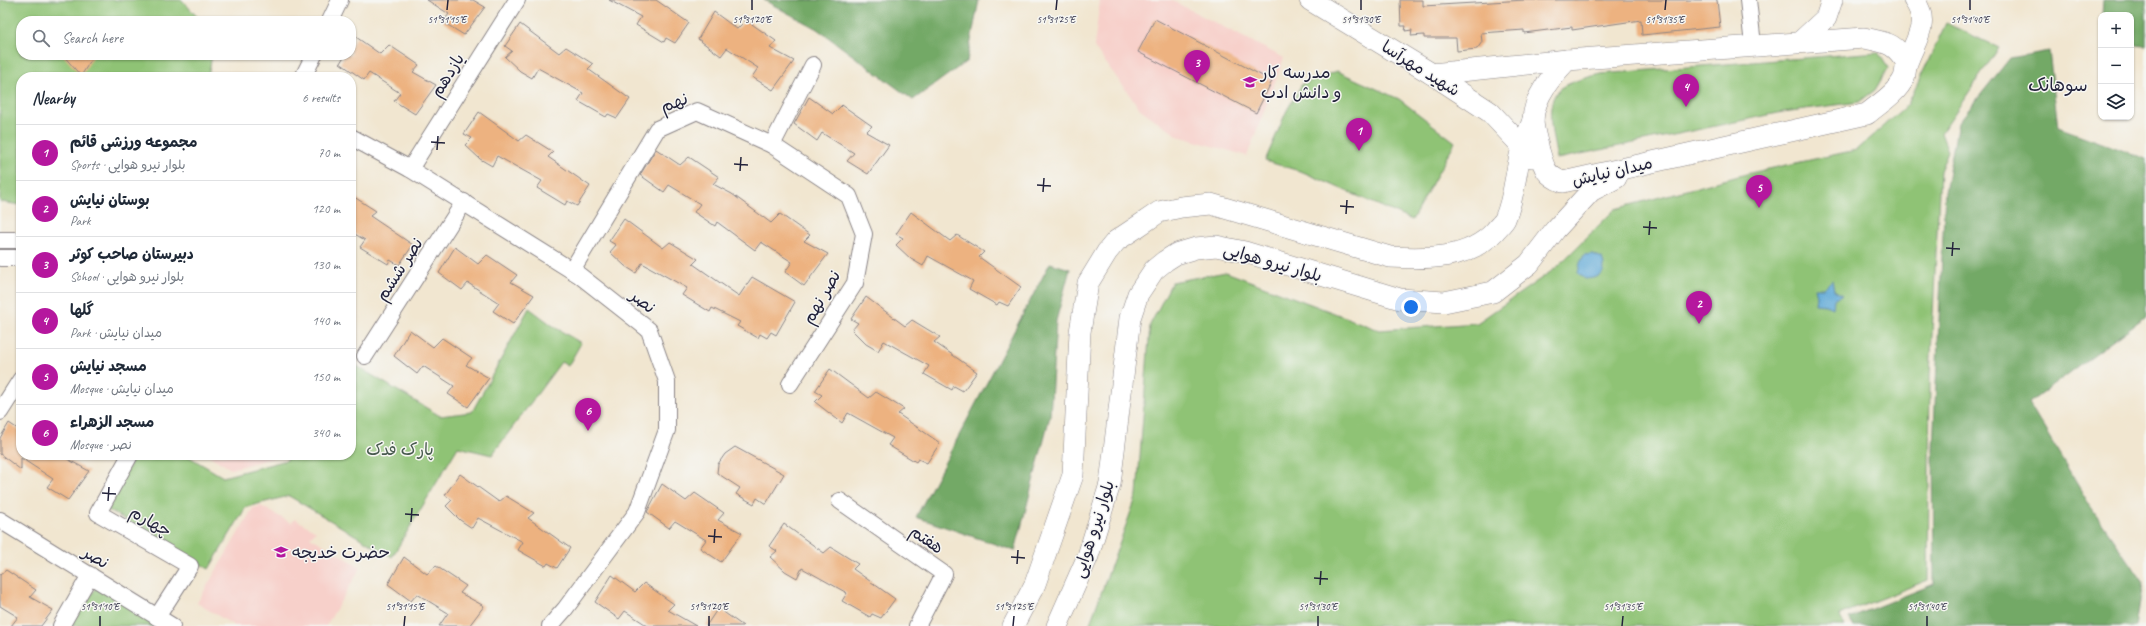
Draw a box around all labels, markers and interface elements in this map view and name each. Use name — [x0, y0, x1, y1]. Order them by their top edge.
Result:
map controls — [2098, 12, 2134, 120]
button: + — [2098, 12, 2134, 48]
text: 51°31'15"E — [428, 13, 468, 26]
text: 51°31'20"E — [733, 13, 773, 26]
text: 51°31'25"E — [1037, 13, 1077, 26]
text: 51°31'30"E — [1342, 13, 1382, 26]
text: 51°31'35"E — [1646, 13, 1686, 26]
text: 51°31'40"E — [1951, 13, 1991, 26]
search box — [16, 16, 356, 60]
icon: search — [30, 27, 52, 49]
text: Search here — [62, 29, 123, 48]
street label: شهید مهرآسا — [1378, 36, 1464, 101]
button: − — [2098, 48, 2134, 84]
street label: یازدهم — [426, 49, 471, 102]
pin: 3 — [1184, 50, 1210, 83]
place label: مدرسه کار و دانش ادب — [1259, 62, 1341, 103]
school or university icon: مدرسه کار و دانش ادب — [1242, 74, 1258, 90]
pin: 4 — [1673, 74, 1699, 107]
district label: سوهانک — [2028, 74, 2088, 96]
button: layers — [2098, 84, 2134, 120]
text: Nearby — [32, 88, 75, 109]
street label: نهم — [658, 88, 691, 119]
text: 6 results — [302, 90, 340, 106]
pin: 1 — [1346, 118, 1372, 151]
text: مجموعه ورزشی قائم — [70, 133, 197, 152]
text: 1 — [42, 145, 48, 161]
text: 70 m — [318, 145, 340, 161]
street label: میدان نیایش — [1570, 152, 1654, 191]
text: Sports · بلوار نیرو هوایی — [70, 157, 186, 173]
pin: 5 — [1746, 175, 1772, 208]
text: بوستان نیایش — [70, 191, 150, 210]
text: 2 — [42, 201, 48, 217]
text: 120 m — [312, 201, 340, 217]
text: Park — [70, 213, 91, 229]
street label: نصر ششم — [371, 234, 429, 306]
street label: بلوار نیرو هوایی — [1221, 238, 1325, 287]
text: دبيرستان صاحب كوثر — [70, 245, 194, 264]
text: 3 — [42, 257, 48, 273]
text: 130 m — [312, 257, 340, 273]
street label: نصر نهم — [798, 267, 847, 329]
text: School · بلوار نیرو هوایی — [70, 269, 184, 285]
street label: نصر — [624, 284, 660, 318]
pin: 2 — [1686, 291, 1712, 324]
your location — [1401, 297, 1421, 317]
text: گلها — [70, 301, 94, 320]
text: 4 — [42, 313, 48, 329]
text: 140 m — [312, 313, 340, 329]
text: Park · میدان نیایش — [70, 325, 162, 341]
text: مسجد نیایش — [70, 357, 147, 376]
text: 5 — [42, 369, 48, 385]
text: 150 m — [312, 369, 340, 385]
text: Mosque · میدان نیایش — [70, 381, 174, 397]
pin: 6 — [575, 398, 601, 431]
text: مسجد الزهراء — [70, 413, 154, 432]
text: 6 — [42, 425, 48, 441]
text: 340 m — [312, 425, 340, 441]
text: Mosque · نصر — [70, 437, 132, 453]
park label: پارک فدک — [366, 439, 434, 461]
street label: بلوار نیرو هوایی — [1068, 478, 1119, 581]
street label: چهارم — [125, 501, 175, 543]
street label: هفتم — [905, 520, 948, 560]
street label: نصر — [77, 540, 113, 573]
place label: حضرت خدیجه — [292, 542, 390, 563]
school or university icon: حضرت خدیجه — [273, 544, 289, 560]
text: 51°31'10"E — [81, 600, 121, 613]
text: 51°31'15"E — [386, 600, 426, 613]
text: 51°31'20"E — [690, 600, 730, 613]
text: 51°31'25"E — [995, 600, 1035, 613]
text: 51°31'30"E — [1299, 600, 1339, 613]
text: 51°31'35"E — [1604, 600, 1644, 613]
text: 51°31'40"E — [1908, 600, 1948, 613]

